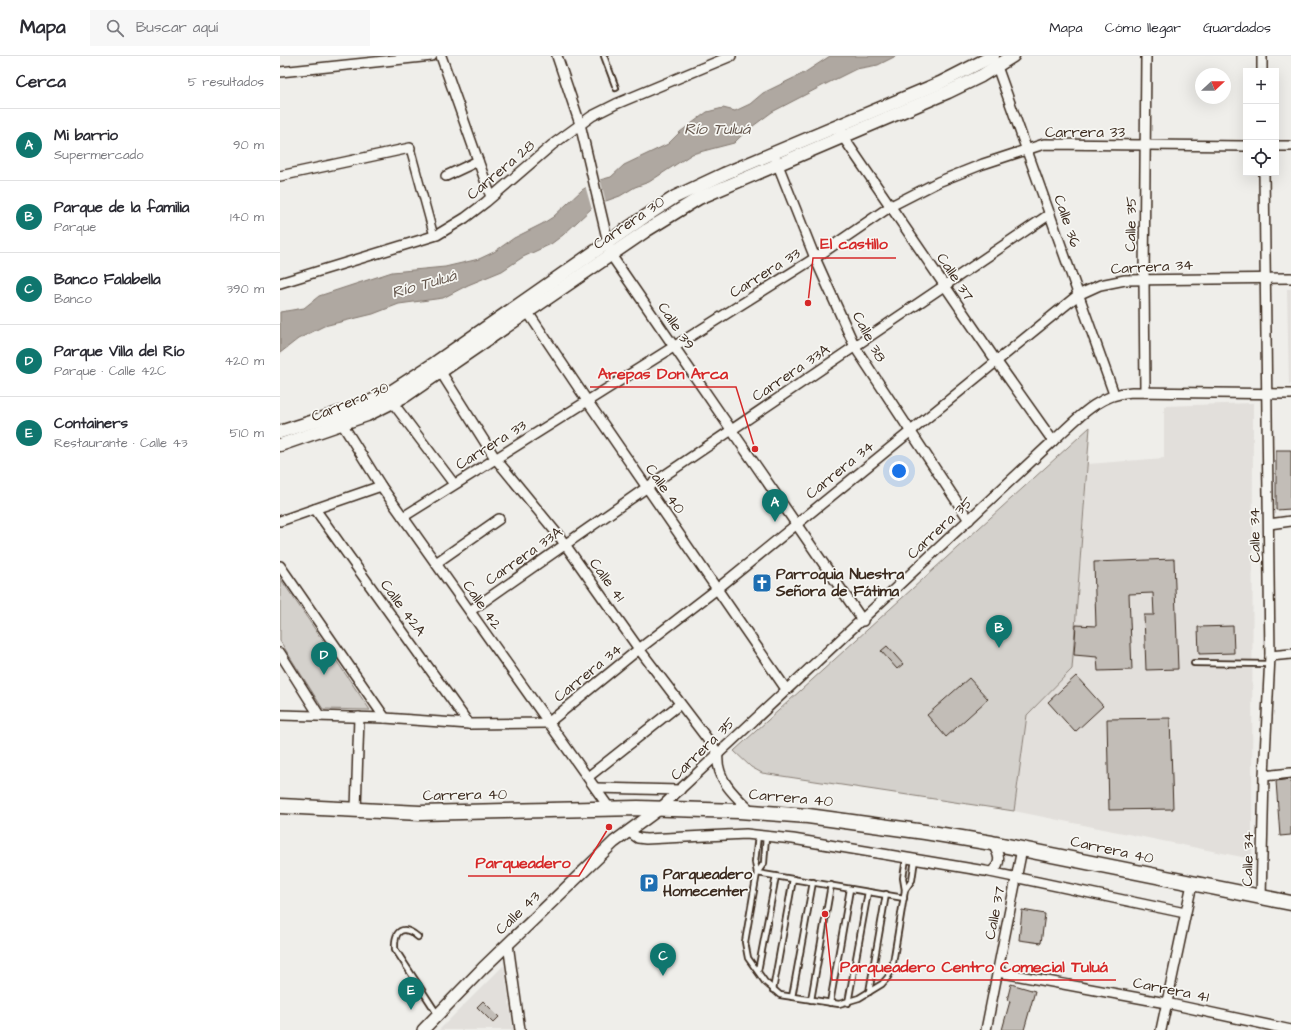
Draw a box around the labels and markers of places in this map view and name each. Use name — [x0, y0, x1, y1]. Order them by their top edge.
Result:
callout: El castillo — [813, 230, 896, 258]
callout: Arepas Don Arca — [590, 359, 736, 387]
pin: A — [762, 489, 788, 522]
place label: Parroquia Nuestra Señora de Fátima — [775, 564, 904, 602]
church icon: Parroquia Nuestra Señora de Fátima — [751, 572, 773, 594]
pin: B — [986, 615, 1012, 648]
pin: D — [311, 642, 337, 675]
callout: Parqueadero — [468, 848, 579, 876]
place label: Parqueadero Homecenter — [663, 864, 753, 902]
parking icon: Parqueadero Homecenter — [638, 872, 660, 894]
pin: C — [650, 943, 676, 976]
callout: Parqueadero Centro Comecial Tuluá — [832, 952, 1116, 980]
pin: E — [398, 977, 424, 1010]

